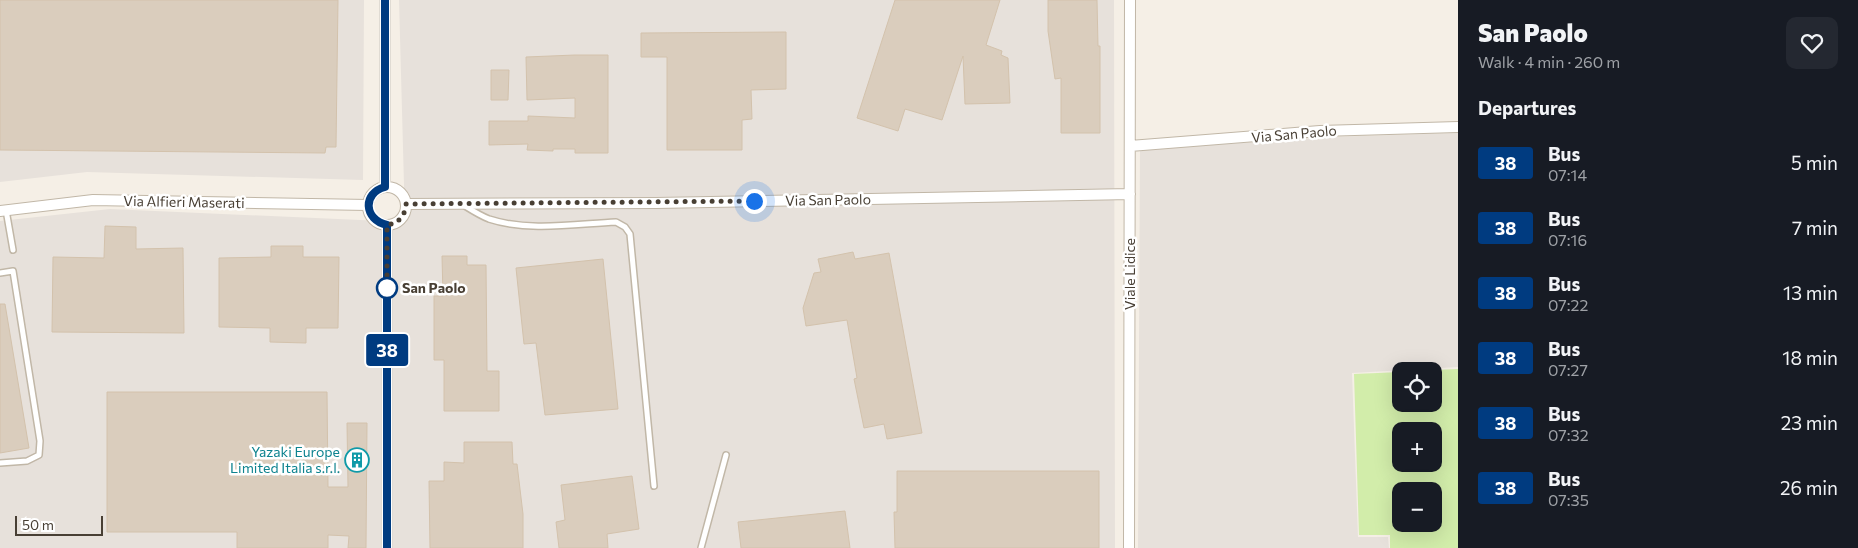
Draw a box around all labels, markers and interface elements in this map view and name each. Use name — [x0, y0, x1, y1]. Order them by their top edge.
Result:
button: heart — [1786, 17, 1838, 69]
text: San Paolo — [1478, 18, 1588, 47]
text: Walk · 4 min · 260 m — [1478, 52, 1620, 71]
text: Departures — [1478, 96, 1576, 119]
street label: Via San Paolo — [1250, 121, 1337, 146]
text: Bus — [1548, 142, 1580, 165]
text: 5 min — [1791, 151, 1838, 174]
text: 38 — [1495, 152, 1516, 174]
text: 07:14 — [1548, 165, 1587, 184]
your location — [742, 189, 767, 214]
street label: Via San Paolo — [785, 190, 871, 209]
street label: Via Alfieri Maserati — [123, 192, 245, 211]
text: Bus — [1548, 207, 1580, 230]
text: 7 min — [1792, 216, 1838, 239]
text: 38 — [1495, 217, 1516, 239]
text: 07:16 — [1548, 230, 1587, 249]
street label: Viale Lidice — [1121, 238, 1138, 310]
text: Bus — [1548, 272, 1580, 295]
marker: San Paolo — [376, 277, 398, 299]
place label: San Paolo — [402, 279, 466, 296]
text: 13 min — [1783, 281, 1838, 304]
text: 38 — [1495, 282, 1516, 304]
text: 07:22 — [1548, 295, 1588, 314]
line badge: 38 — [364, 334, 410, 366]
text: Bus — [1548, 337, 1580, 360]
text: 38 — [376, 339, 398, 361]
text: 18 min — [1782, 346, 1838, 369]
text: 38 — [1495, 347, 1516, 369]
text: 07:27 — [1548, 360, 1588, 379]
map controls — [1392, 362, 1442, 532]
button: locate — [1392, 362, 1442, 412]
text: Bus — [1548, 402, 1580, 425]
text: 23 min — [1781, 411, 1838, 434]
text: 38 — [1495, 412, 1516, 434]
button: + — [1392, 422, 1442, 472]
text: 07:32 — [1548, 425, 1589, 444]
place label: Yazaki Europe Limited Italia s.r.l. — [230, 443, 340, 476]
building icon: Yazaki Europe Limited Italia s.r.l. — [344, 447, 370, 473]
text: Bus — [1548, 467, 1580, 490]
text: 26 min — [1780, 476, 1838, 499]
text: 38 — [1495, 477, 1516, 499]
button: − — [1392, 482, 1442, 532]
text: 07:35 — [1548, 490, 1589, 509]
scale bar — [15, 513, 102, 536]
text: 50 m — [22, 516, 54, 533]

